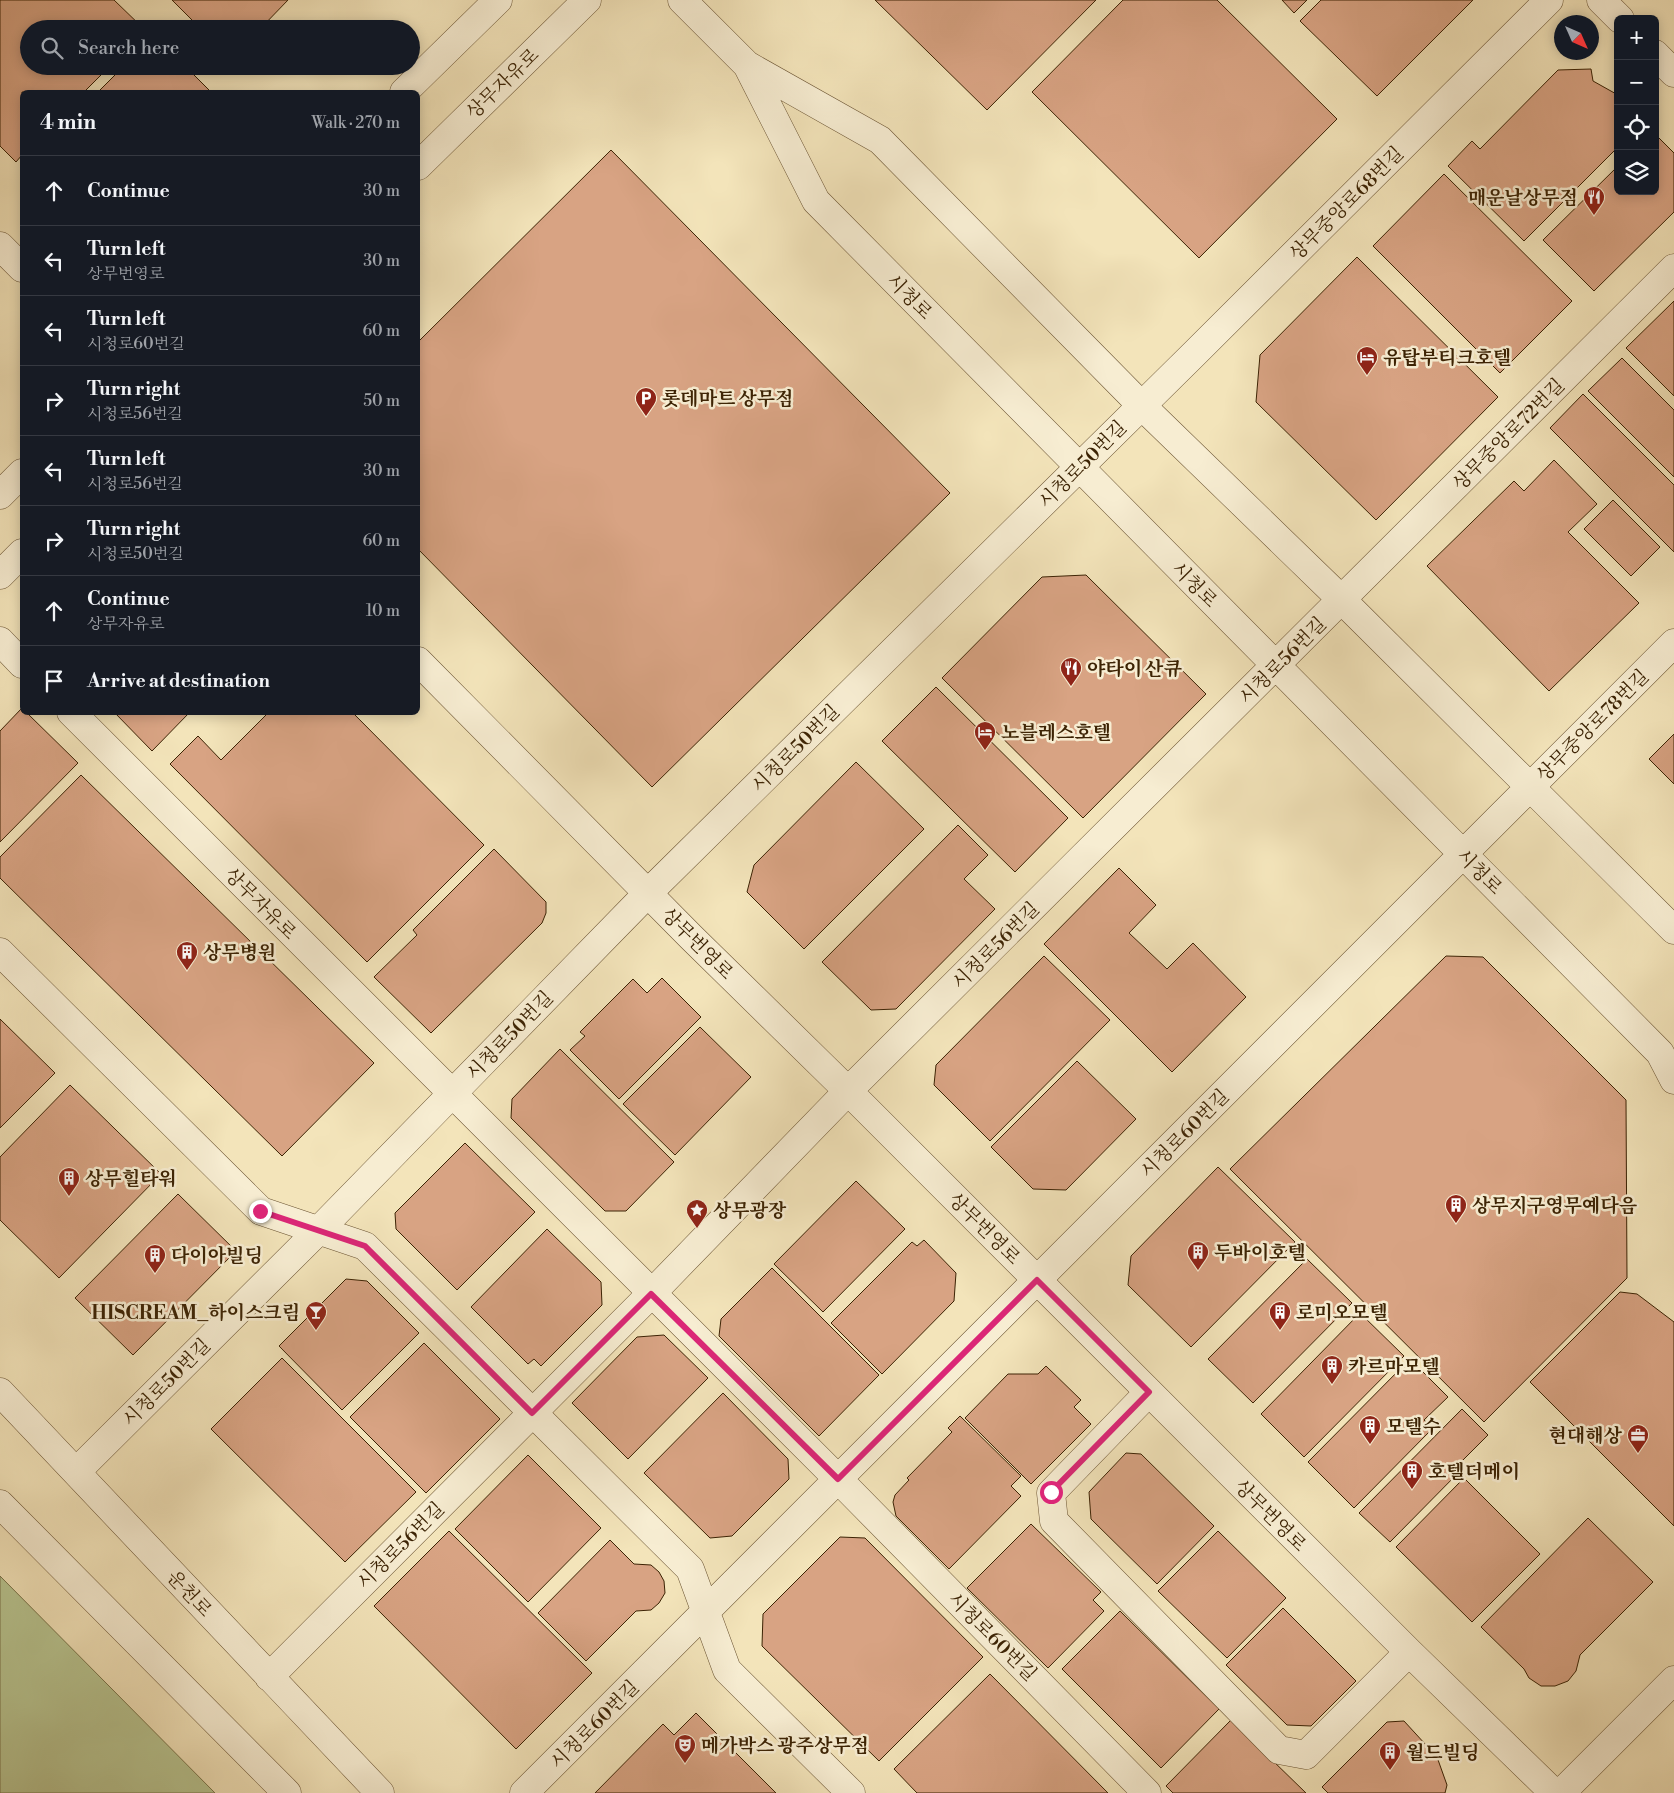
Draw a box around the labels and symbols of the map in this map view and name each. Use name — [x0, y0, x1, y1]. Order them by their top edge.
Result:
north arrow — [1554, 15, 1599, 60]
street label: 상무자유로 — [461, 43, 544, 124]
street label: 상무중앙로68번길 — [1285, 142, 1409, 266]
restaurant icon: 매운날상무점 — [1582, 185, 1606, 216]
place label: 매운날상무점 — [1468, 186, 1578, 210]
street label: 시청로 — [881, 269, 937, 325]
hotel icon: 유탑부티크호텔 — [1355, 345, 1379, 376]
place label: 유탑부티크호텔 — [1383, 346, 1511, 370]
street label: 상무중앙로72번길 — [1448, 374, 1570, 496]
parking icon: 롯데마트 상무점 — [634, 386, 658, 417]
place label: 롯데마트 상무점 — [662, 387, 794, 411]
street label: 시청로50번길 — [1034, 416, 1132, 514]
street label: 시청로 — [1166, 557, 1222, 613]
street label: 시청로56번길 — [1234, 612, 1331, 709]
restaurant icon: 야타이 산큐 — [1059, 656, 1083, 687]
place label: 야타이 산큐 — [1087, 657, 1182, 681]
street label: 상무중앙로78번길 — [1531, 664, 1654, 787]
street label: 시청로50번길 — [747, 700, 845, 798]
hotel icon: 노블레스호텔 — [973, 720, 997, 751]
place label: 노블레스호텔 — [1001, 721, 1111, 745]
street label: 시청로 — [1451, 844, 1507, 900]
street label: 상무자유로 — [219, 863, 301, 945]
street label: 시청로56번길 — [947, 897, 1044, 994]
street label: 상무번영로 — [656, 903, 738, 985]
building icon: 상무병원 — [175, 940, 199, 971]
place label: 상무병원 — [203, 941, 276, 965]
street label: 시청로50번길 — [461, 986, 558, 1085]
street label: 시청로60번길 — [1135, 1084, 1234, 1183]
building icon: 상무힐타워 — [57, 1166, 81, 1197]
place label: 상무힐타워 — [85, 1167, 177, 1191]
street label: 상무번영로 — [943, 1188, 1025, 1270]
building icon: 상무지구영무예다음 — [1444, 1193, 1468, 1224]
place label: 상무지구영무예다음 — [1472, 1194, 1638, 1218]
place icon: 상무광장 — [685, 1198, 709, 1229]
place label: 상무광장 — [713, 1199, 787, 1223]
route end — [249, 1200, 272, 1223]
building icon: 두바이호텔 — [1186, 1240, 1210, 1271]
place label: 두바이호텔 — [1214, 1241, 1306, 1265]
building icon: 다이아빌딩 — [143, 1243, 167, 1274]
place label: 다이아빌딩 — [171, 1244, 263, 1268]
bar icon: HISCREAM_하이스크림 — [304, 1300, 328, 1331]
building icon: 로미오모텔 — [1268, 1300, 1292, 1331]
place label: HISCREAM_하이스크림 — [91, 1301, 300, 1325]
place label: 로미오모텔 — [1296, 1301, 1388, 1325]
street label: 시청로50번길 — [118, 1334, 216, 1432]
building icon: 카르마모텔 — [1320, 1354, 1344, 1385]
place label: 카르마모텔 — [1348, 1355, 1440, 1379]
building icon: 모텔수 — [1358, 1414, 1382, 1445]
place label: 모텔수 — [1386, 1415, 1441, 1439]
office icon: 현대해상 — [1626, 1423, 1650, 1454]
place label: 현대해상 — [1549, 1424, 1623, 1448]
building icon: 호텔더메이 — [1400, 1459, 1424, 1490]
place label: 호텔더메이 — [1428, 1460, 1520, 1484]
street label: 상무번영로 — [1229, 1475, 1311, 1557]
route start — [1040, 1481, 1063, 1504]
street label: 시청로56번길 — [352, 1497, 449, 1594]
street label: 운천로 — [162, 1565, 217, 1622]
street label: 시청로60번길 — [943, 1587, 1042, 1686]
street label: 시청로60번길 — [545, 1675, 644, 1774]
theatre icon: 메가박스 광주상무점 — [673, 1733, 697, 1764]
place label: 메가박스 광주상무점 — [701, 1734, 869, 1758]
building icon: 월드빌딩 — [1378, 1740, 1402, 1771]
place label: 월드빌딩 — [1406, 1741, 1479, 1765]

